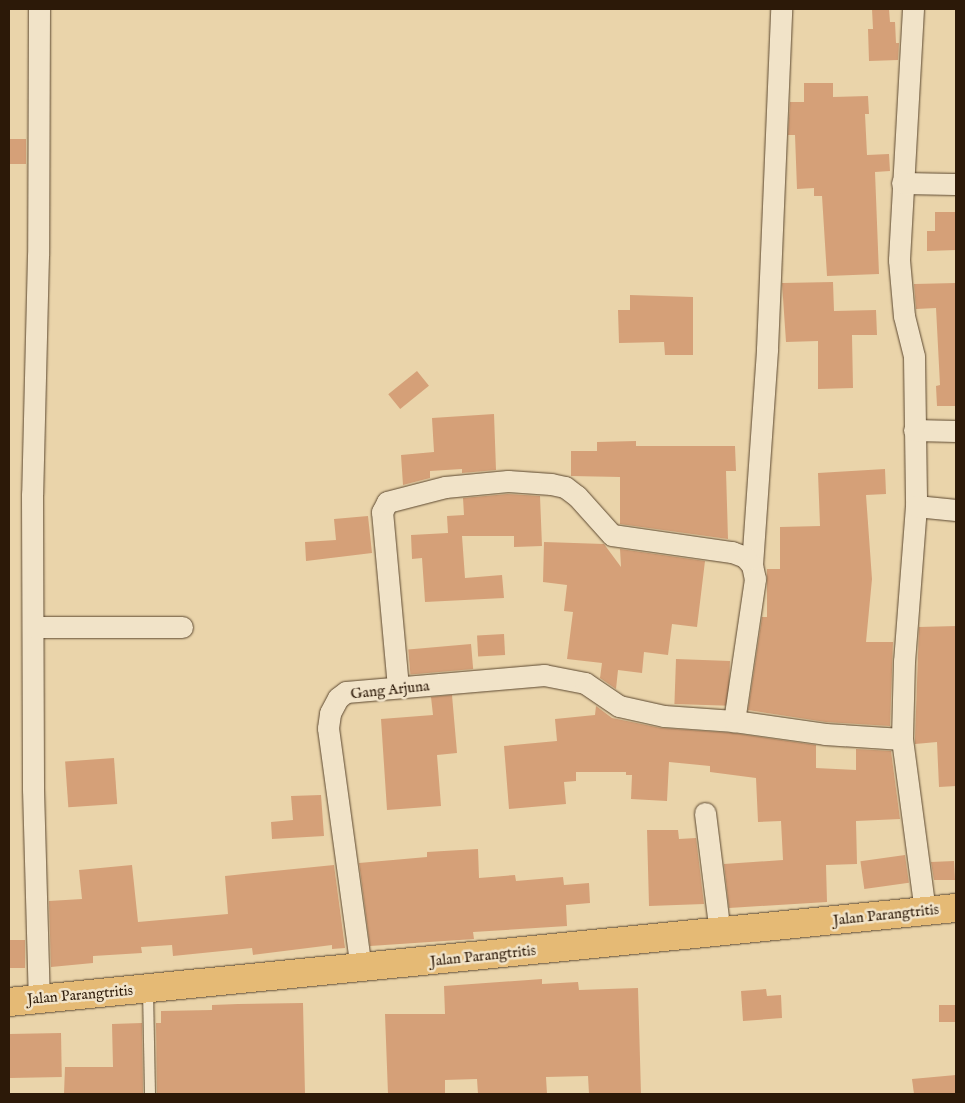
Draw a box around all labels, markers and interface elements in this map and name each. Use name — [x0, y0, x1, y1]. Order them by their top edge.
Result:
street label: Gang Arjuna — [350, 677, 430, 703]
street label: Jalan Parangtritis — [832, 900, 940, 930]
street label: Jalan Parangtritis — [429, 941, 537, 971]
street label: Jalan Parangtritis — [26, 981, 134, 1009]

